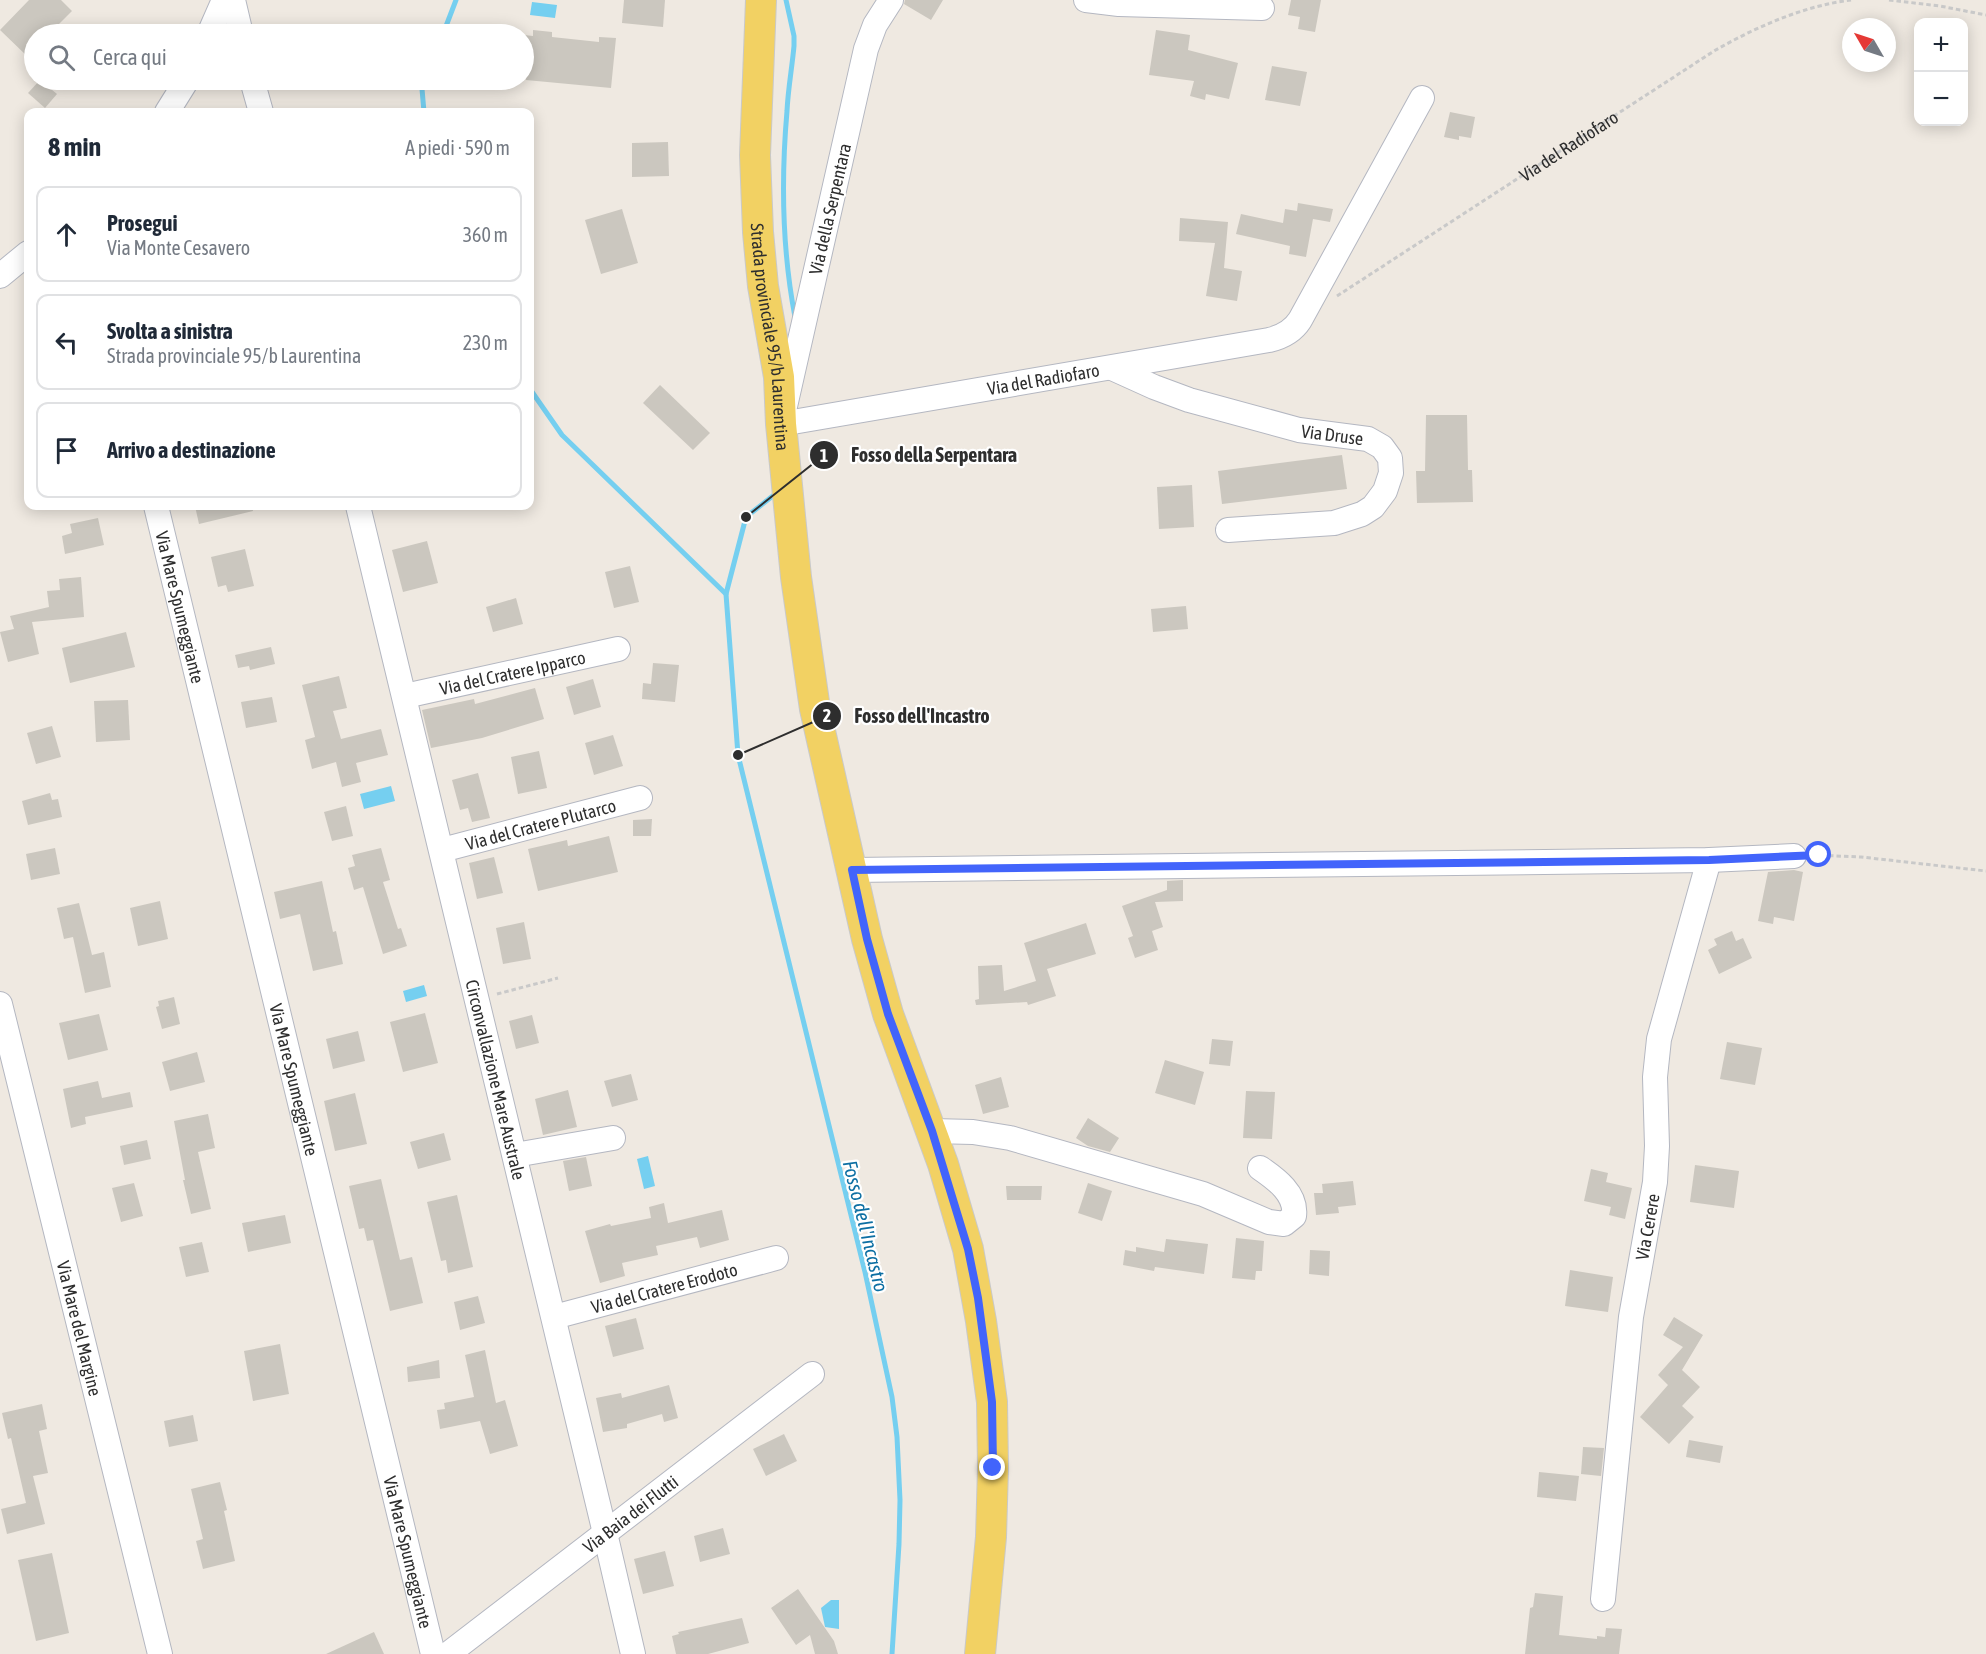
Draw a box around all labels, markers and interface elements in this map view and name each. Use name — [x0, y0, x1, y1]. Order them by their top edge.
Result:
north arrow — [1842, 18, 1896, 72]
map controls — [1914, 18, 1968, 126]
button: + — [1914, 18, 1968, 72]
search box — [24, 24, 534, 90]
icon: search — [45, 41, 78, 74]
text: Cerca qui — [93, 44, 167, 70]
button: − — [1914, 72, 1968, 126]
street label: Via del Radiofaro — [1515, 106, 1622, 185]
text: 8 min — [48, 132, 101, 162]
text: A piedi · 590 m — [405, 136, 510, 159]
street label: Via della Serpentara — [805, 141, 855, 277]
text: Prosegui — [107, 210, 178, 236]
icon: ahead — [50, 218, 83, 251]
text: 360 m — [463, 223, 508, 246]
street label: Strada provinciale 95/b Laurentina — [747, 223, 794, 452]
text: Via Monte Cesavero — [107, 236, 250, 259]
text: Svolta a sinistra — [107, 318, 233, 344]
icon: left — [50, 326, 83, 359]
text: 230 m — [463, 331, 508, 354]
text: Strada provinciale 95/b Laurentina — [107, 344, 361, 367]
street label: Via del Radiofaro — [986, 359, 1101, 399]
street label: Via Druse — [1300, 420, 1365, 449]
icon: arrive — [50, 434, 83, 467]
callout: Fosso della Serpentara — [809, 436, 1029, 474]
text: Arrivo a destinazione — [107, 437, 276, 463]
text: Fosso della Serpentara — [851, 443, 1017, 466]
text: 1 — [820, 445, 828, 466]
street label: Via Mare Spumeggiante — [152, 529, 209, 685]
street label: Via del Cratere Ipparco — [437, 646, 587, 699]
callout: Fosso dell'Incastro — [812, 697, 1001, 735]
text: Fosso dell'Incastro — [854, 704, 990, 727]
text: 2 — [823, 705, 831, 726]
street label: Via del Cratere Plutarco — [463, 794, 618, 854]
route start — [1805, 841, 1831, 867]
street label: Circonvallazione Mare Australe — [462, 977, 530, 1182]
street label: Via Mare Spumeggiante — [266, 1001, 323, 1158]
water label: Fosso dell'Incastro — [839, 1158, 893, 1294]
street label: Via Cerere — [1631, 1192, 1663, 1262]
street label: Via del Cratere Erodoto — [589, 1258, 740, 1317]
street label: Via Mare del Margine — [53, 1259, 107, 1398]
route end — [979, 1454, 1005, 1480]
street label: Via Baia dei Flutti — [579, 1471, 682, 1557]
street label: Via Mare Spumeggiante — [380, 1474, 437, 1630]

